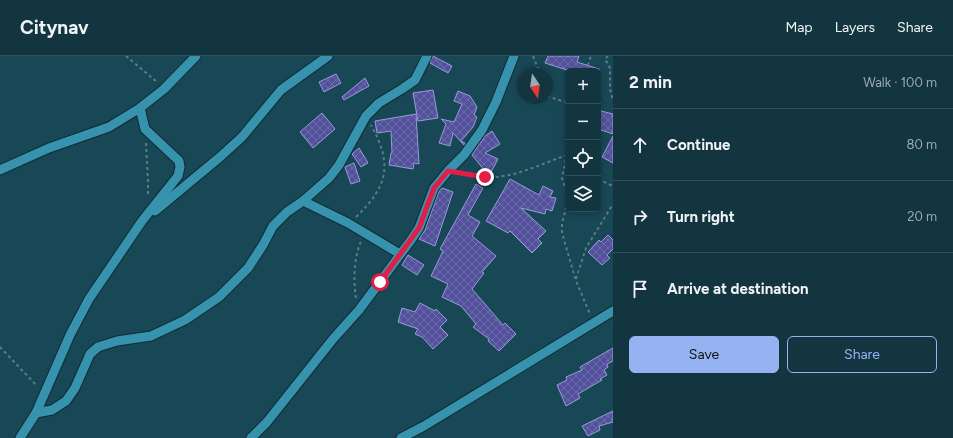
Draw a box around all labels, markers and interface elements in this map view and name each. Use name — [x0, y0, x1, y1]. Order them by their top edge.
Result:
text: Citynav — [20, 16, 89, 39]
text: Map — [785, 19, 813, 36]
text: Layers — [835, 19, 875, 36]
text: Share — [897, 19, 933, 36]
north arrow — [517, 68, 553, 104]
map controls — [565, 68, 601, 212]
button: + — [565, 68, 601, 104]
text: 2 min — [629, 72, 672, 92]
text: Walk · 100 m — [863, 75, 937, 90]
button: − — [565, 104, 601, 140]
icon: ahead — [629, 134, 651, 156]
text: Continue — [667, 136, 730, 154]
text: 80 m — [906, 137, 937, 152]
button: locate — [565, 140, 601, 176]
route end — [476, 168, 494, 186]
button: layers — [565, 176, 601, 212]
icon: right — [629, 206, 651, 228]
text: Turn right — [667, 208, 735, 226]
text: 20 m — [907, 209, 937, 224]
route start — [371, 273, 389, 291]
icon: arrive — [629, 278, 651, 300]
text: Arrive at destination — [667, 280, 808, 298]
button: Save — [629, 336, 779, 373]
button: Share — [787, 336, 937, 373]

